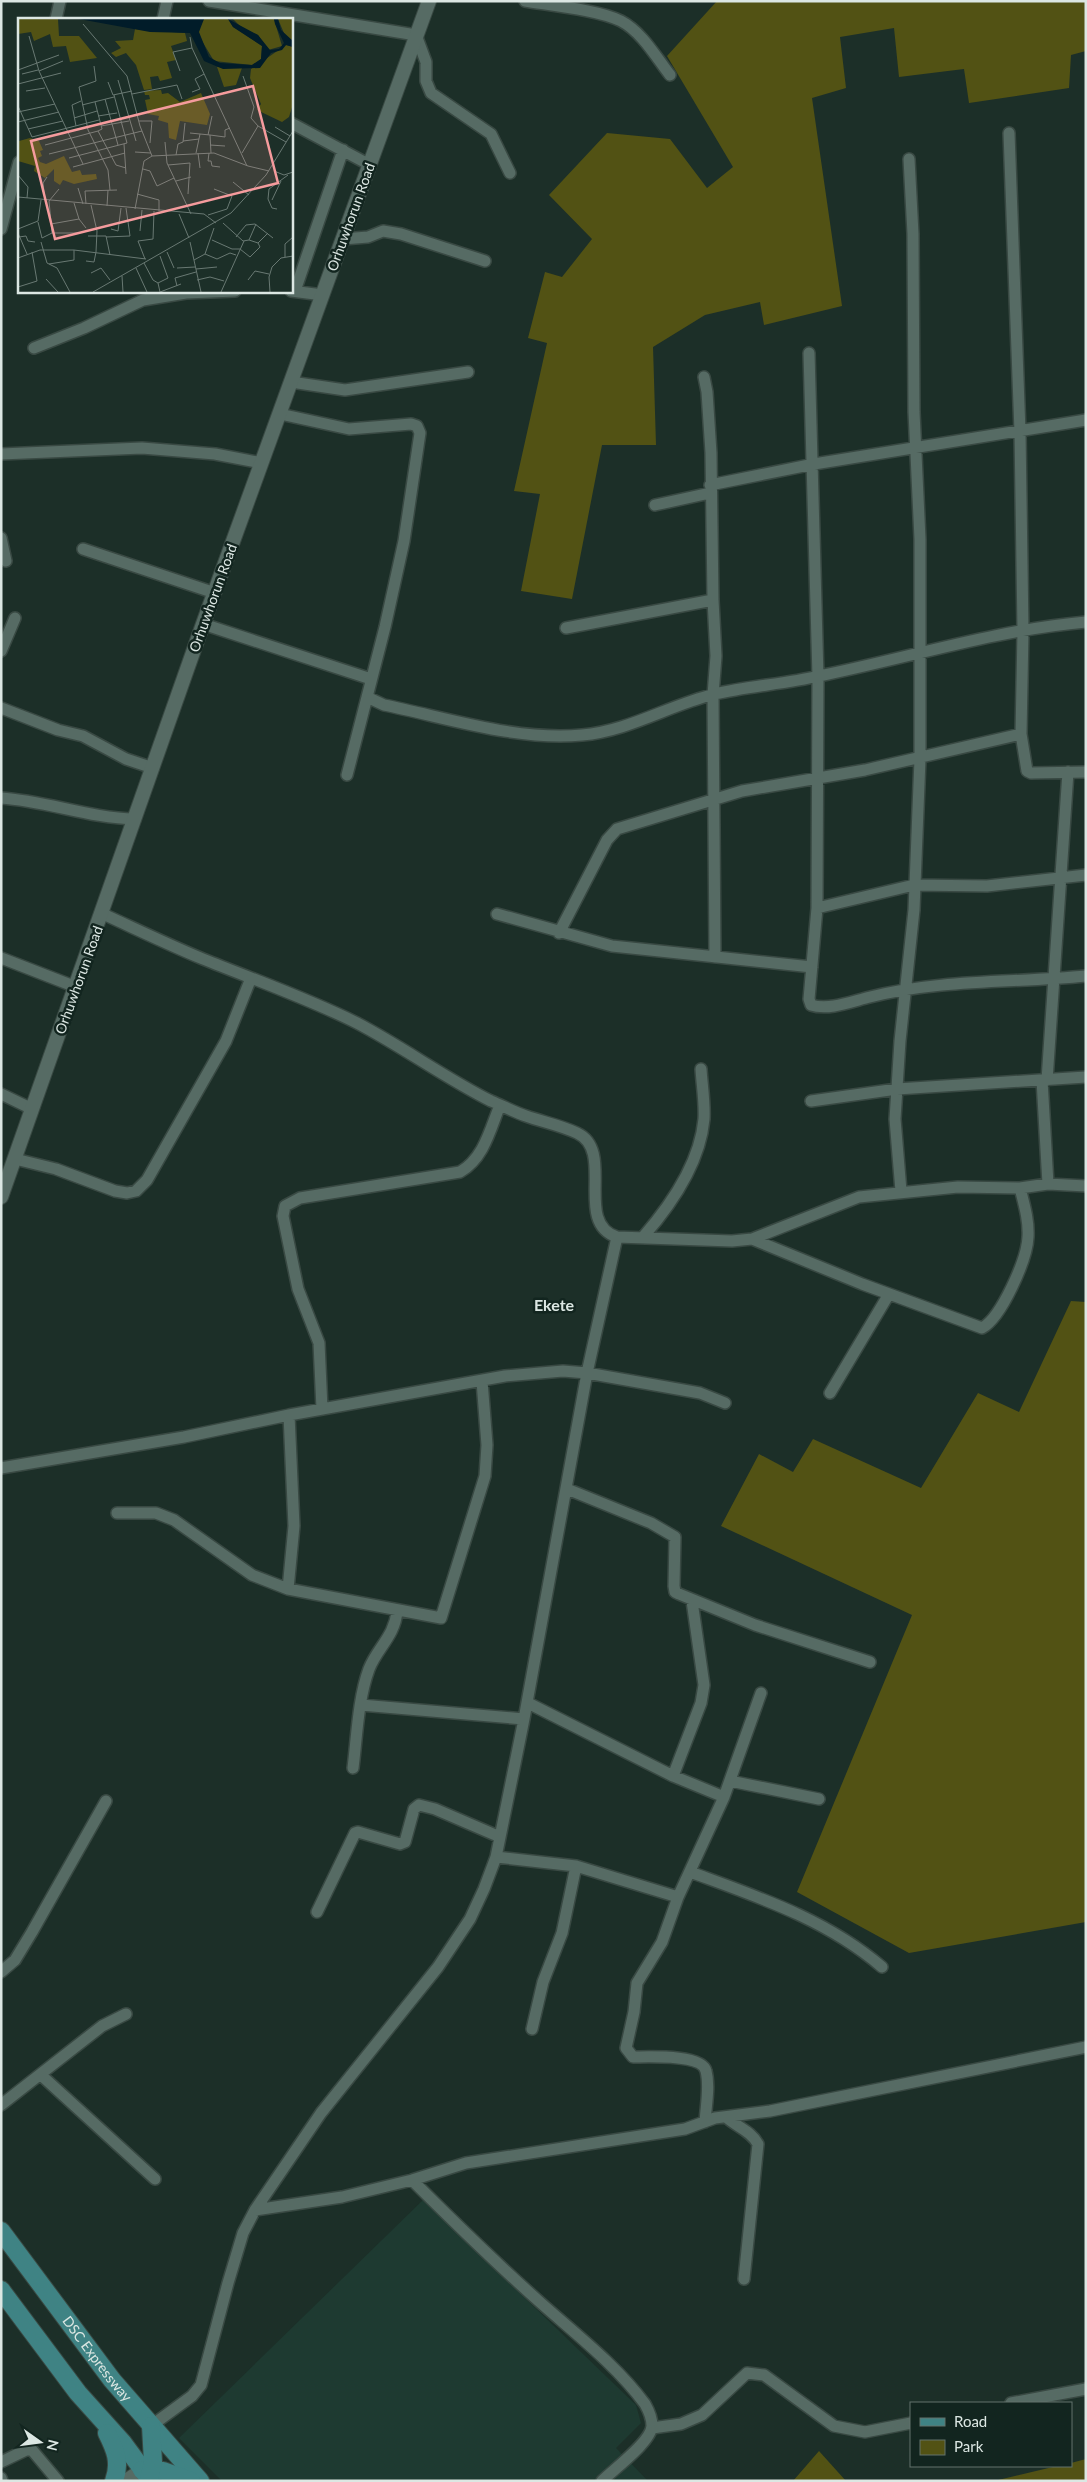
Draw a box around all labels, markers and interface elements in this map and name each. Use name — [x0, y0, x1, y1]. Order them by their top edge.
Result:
inset map — [18, 18, 292, 292]
street label: Orhuwhorun Road — [323, 160, 378, 273]
street label: Orhuwhorun Road — [185, 541, 240, 654]
street label: Orhuwhorun Road — [51, 923, 106, 1036]
district label: Ekete — [534, 1295, 575, 1314]
street label: DSC Expressway — [59, 2312, 136, 2405]
legend — [910, 2402, 1072, 2467]
text: Road — [954, 2412, 987, 2430]
north arrow — [15, 2417, 65, 2467]
text: Park — [954, 2437, 984, 2455]
text: N — [44, 2438, 63, 2453]

